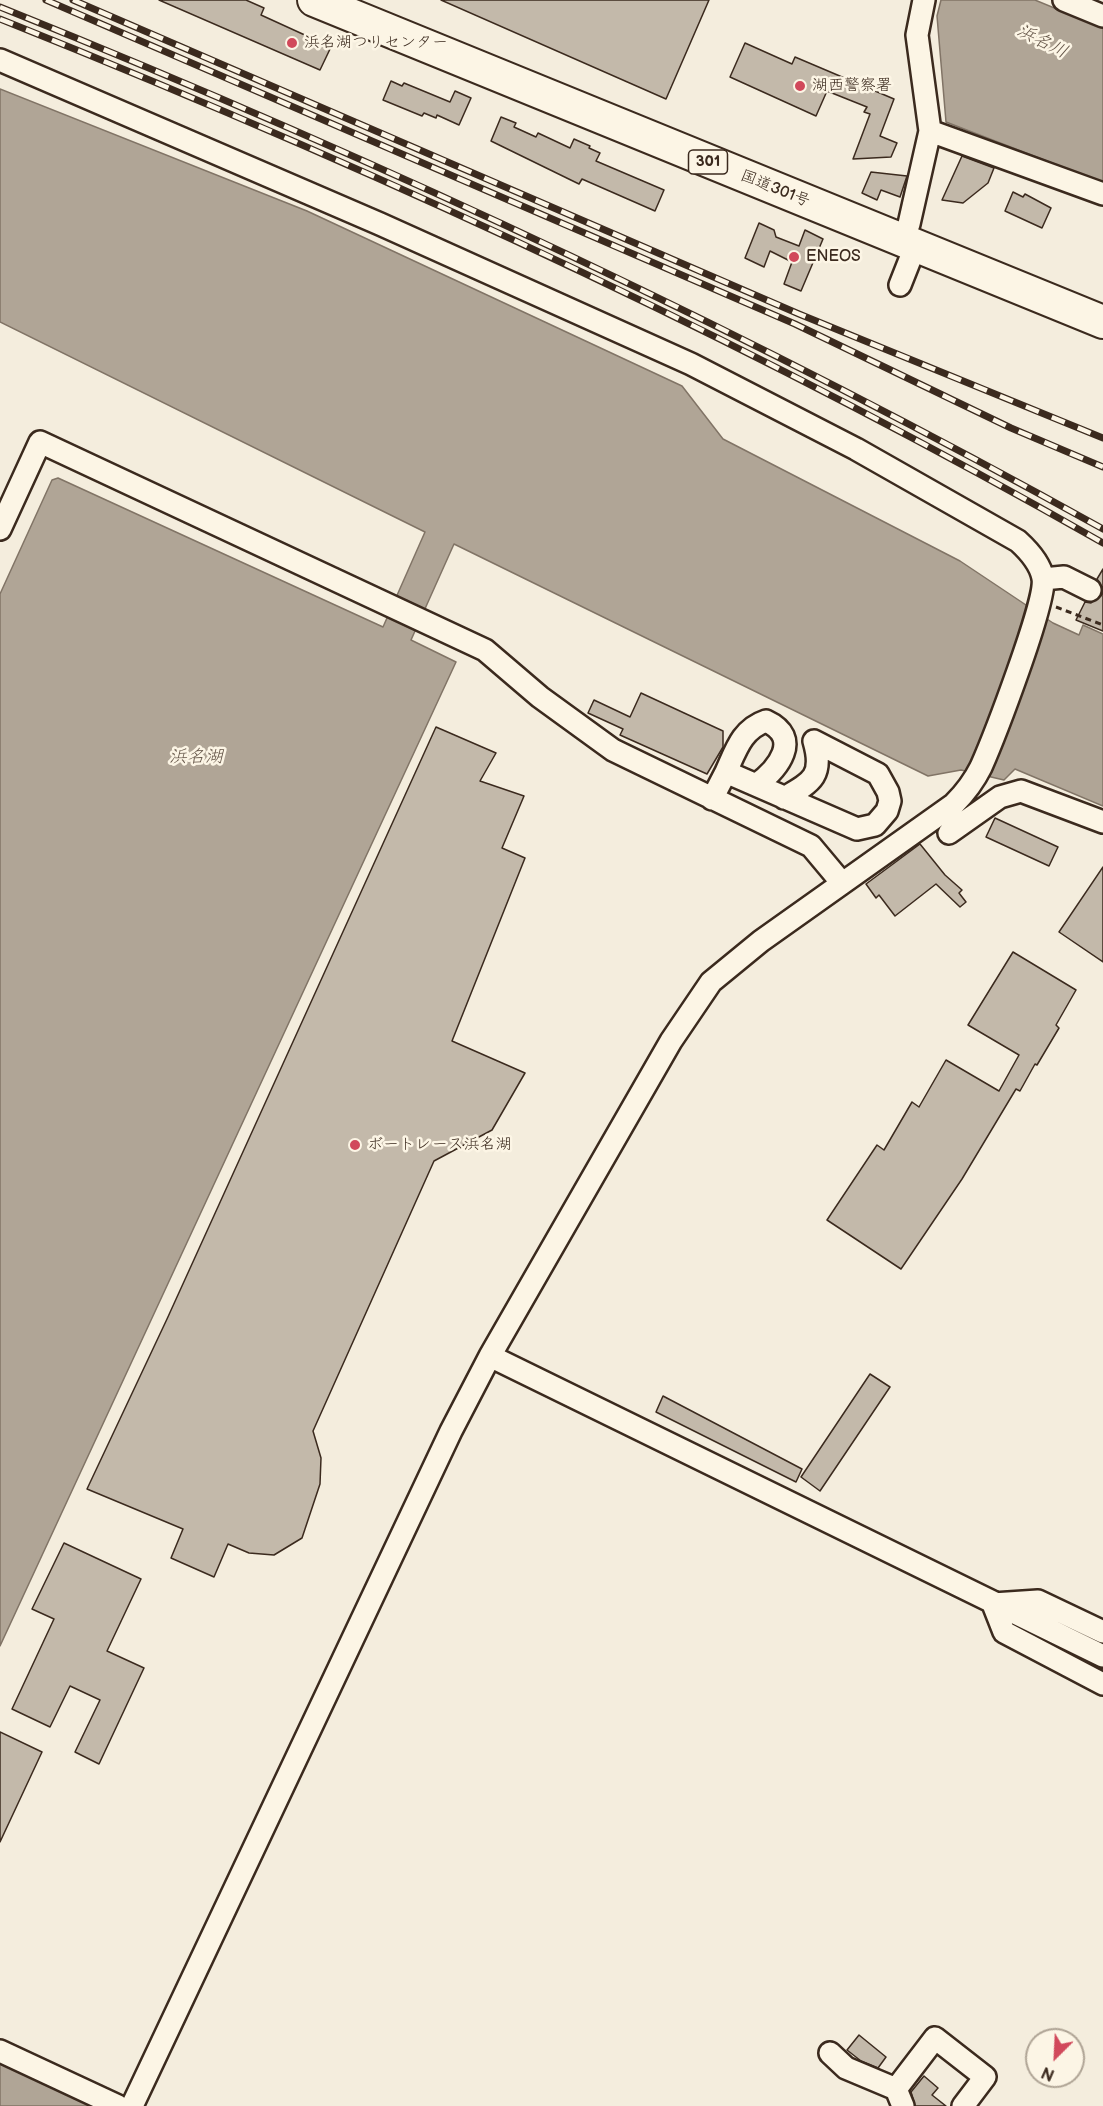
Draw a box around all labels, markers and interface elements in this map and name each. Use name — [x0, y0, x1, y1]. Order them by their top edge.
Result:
water label: 浜名川 — [1013, 20, 1071, 64]
place label: 浜名湖つりセンター — [304, 33, 448, 53]
marker: 浜名湖つりセンター — [285, 36, 299, 50]
place label: 湖西警察署 — [812, 76, 892, 96]
marker: 湖西警察署 — [793, 79, 807, 93]
road number: 301 — [688, 150, 728, 174]
street label: 国道301号 — [737, 166, 813, 212]
place label: ENEOS — [806, 247, 861, 267]
marker: ENEOS — [787, 250, 801, 264]
water label: 浜名湖 — [169, 746, 223, 768]
place label: ボートレース浜名湖 — [367, 1135, 512, 1155]
marker: ボートレース浜名湖 — [348, 1138, 362, 1152]
north arrow — [1025, 2028, 1085, 2088]
text: N — [1039, 2062, 1058, 2084]

